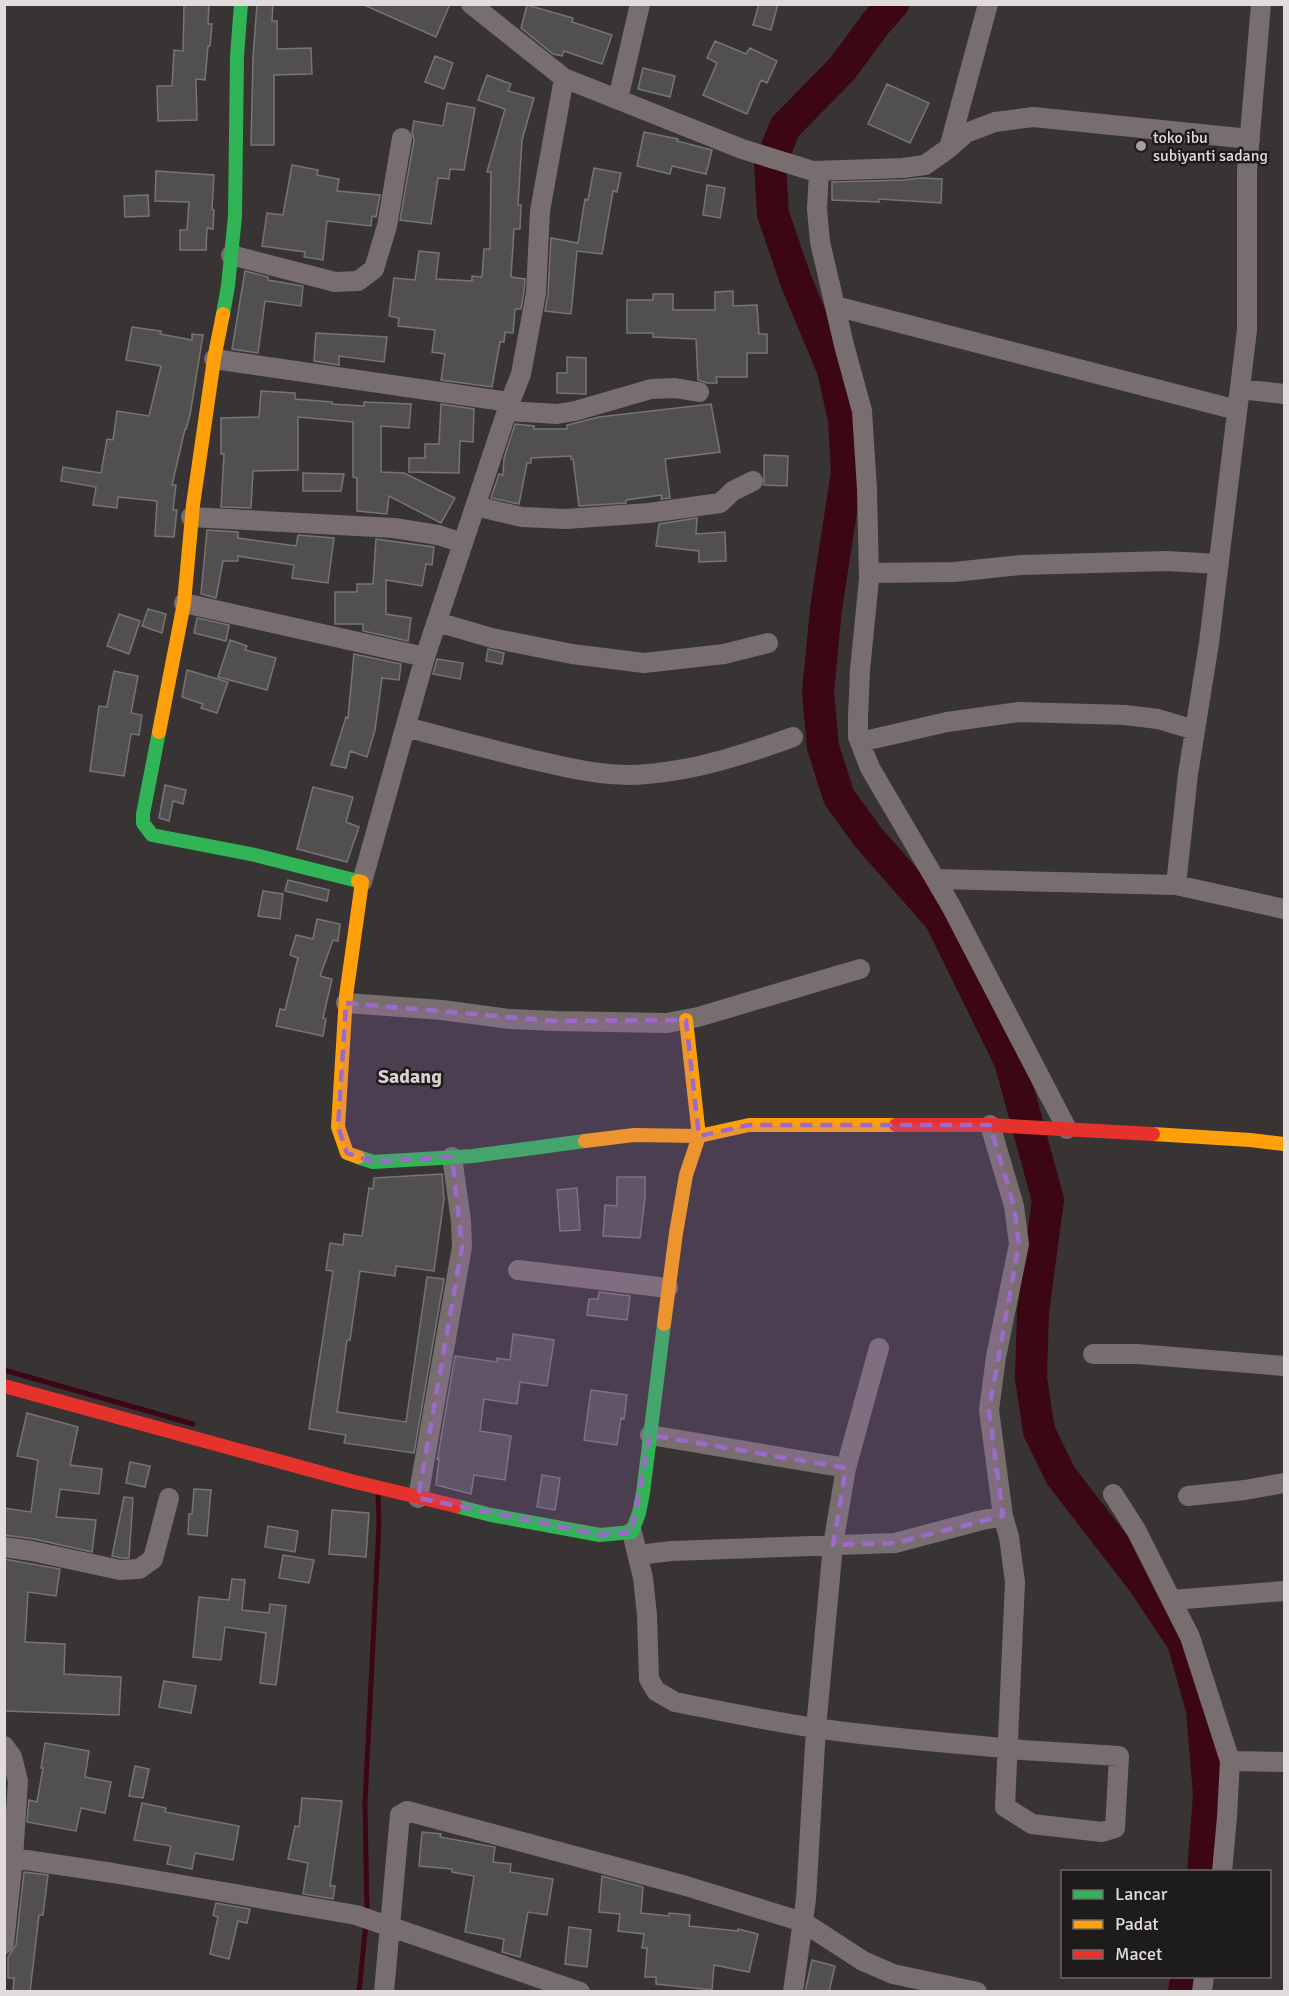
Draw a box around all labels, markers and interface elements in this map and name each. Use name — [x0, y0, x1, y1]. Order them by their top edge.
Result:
place label: toko ibu subiyanti sadang — [1153, 128, 1268, 166]
marker: toko ibu subiyanti sadang — [1134, 139, 1148, 153]
district label: Sadang — [378, 1064, 442, 1089]
legend — [1061, 1870, 1271, 1978]
text: Lancar — [1115, 1883, 1168, 1905]
text: Padat — [1115, 1913, 1159, 1935]
text: Macet — [1115, 1943, 1162, 1965]

